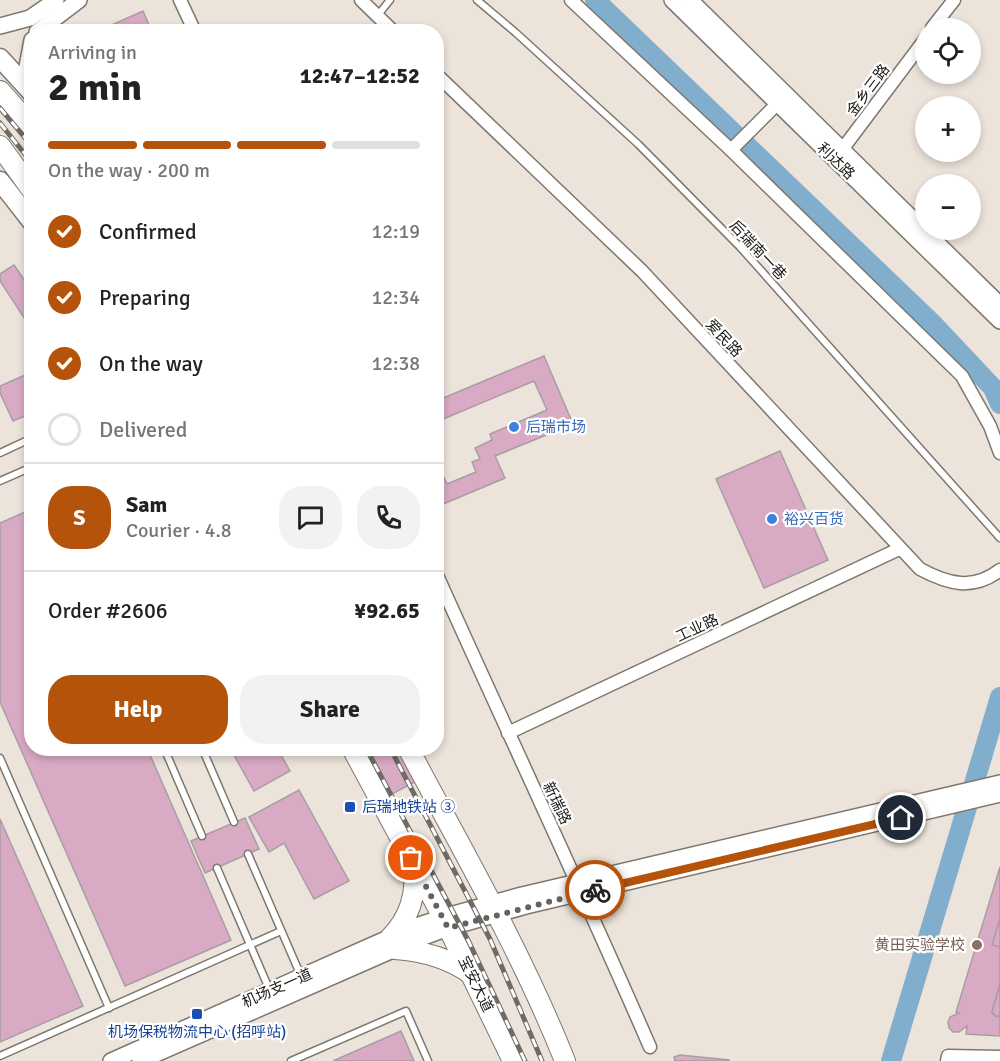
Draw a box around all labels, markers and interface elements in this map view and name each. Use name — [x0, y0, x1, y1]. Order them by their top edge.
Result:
map controls — [915, 18, 981, 240]
button: locate — [915, 18, 981, 84]
text: Arriving in — [48, 40, 137, 65]
street label: 金乡三路 — [843, 61, 893, 119]
text: 12:47–12:52 — [300, 62, 420, 89]
text: 2 min — [48, 63, 142, 111]
button: + — [915, 96, 981, 162]
street label: 利达路 — [814, 139, 858, 183]
text: On the way · 200 m — [48, 158, 210, 183]
button: − — [915, 174, 981, 240]
icon: check — [48, 215, 81, 248]
street label: 后瑞南一巷 — [726, 216, 790, 284]
text: Confirmed — [99, 218, 197, 245]
text: 12:19 — [371, 219, 420, 244]
icon: check — [48, 281, 81, 314]
text: Preparing — [99, 284, 191, 311]
text: 12:34 — [371, 285, 420, 310]
street label: 爱民路 — [702, 315, 746, 361]
icon: check — [48, 347, 81, 380]
text: On the way — [99, 350, 203, 377]
text: 12:38 — [371, 351, 420, 376]
text: Delivered — [99, 416, 187, 443]
place label: 后瑞市场 — [526, 418, 586, 436]
marker: 后瑞市场 — [507, 420, 521, 434]
button: chat — [279, 486, 342, 549]
button: phone — [357, 486, 420, 549]
text: Sam — [126, 491, 167, 518]
text: S — [73, 504, 86, 531]
place label: 裕兴百货 — [784, 510, 844, 528]
marker: 裕兴百货 — [765, 512, 779, 526]
text: Courier · 4.8 — [126, 518, 232, 543]
text: Order #2606 — [48, 597, 168, 624]
text: ¥92.65 — [354, 597, 420, 624]
street label: 工业路 — [673, 610, 721, 646]
button: Help — [48, 675, 228, 744]
button: Share — [240, 675, 420, 744]
street label: 新瑞路 — [539, 779, 575, 827]
pin — [875, 792, 926, 843]
place label: 后瑞地铁站 ③ — [362, 798, 455, 816]
marker: 后瑞地铁站 ③ — [343, 800, 357, 814]
icon: home — [884, 801, 917, 834]
pin — [385, 832, 436, 883]
icon: bag — [394, 841, 427, 874]
courier — [565, 860, 625, 920]
icon: bike — [579, 874, 612, 907]
place label: 黄田实验学校 — [875, 936, 965, 954]
marker: 黄田实验学校 — [970, 938, 984, 952]
street label: 宝安大道 — [455, 953, 497, 1015]
street label: 机场支一道 — [239, 965, 315, 1011]
marker: 机场保税物流中心 (招呼站) — [190, 1007, 204, 1021]
place label: 机场保税物流中心 (招呼站) — [108, 1023, 286, 1041]

